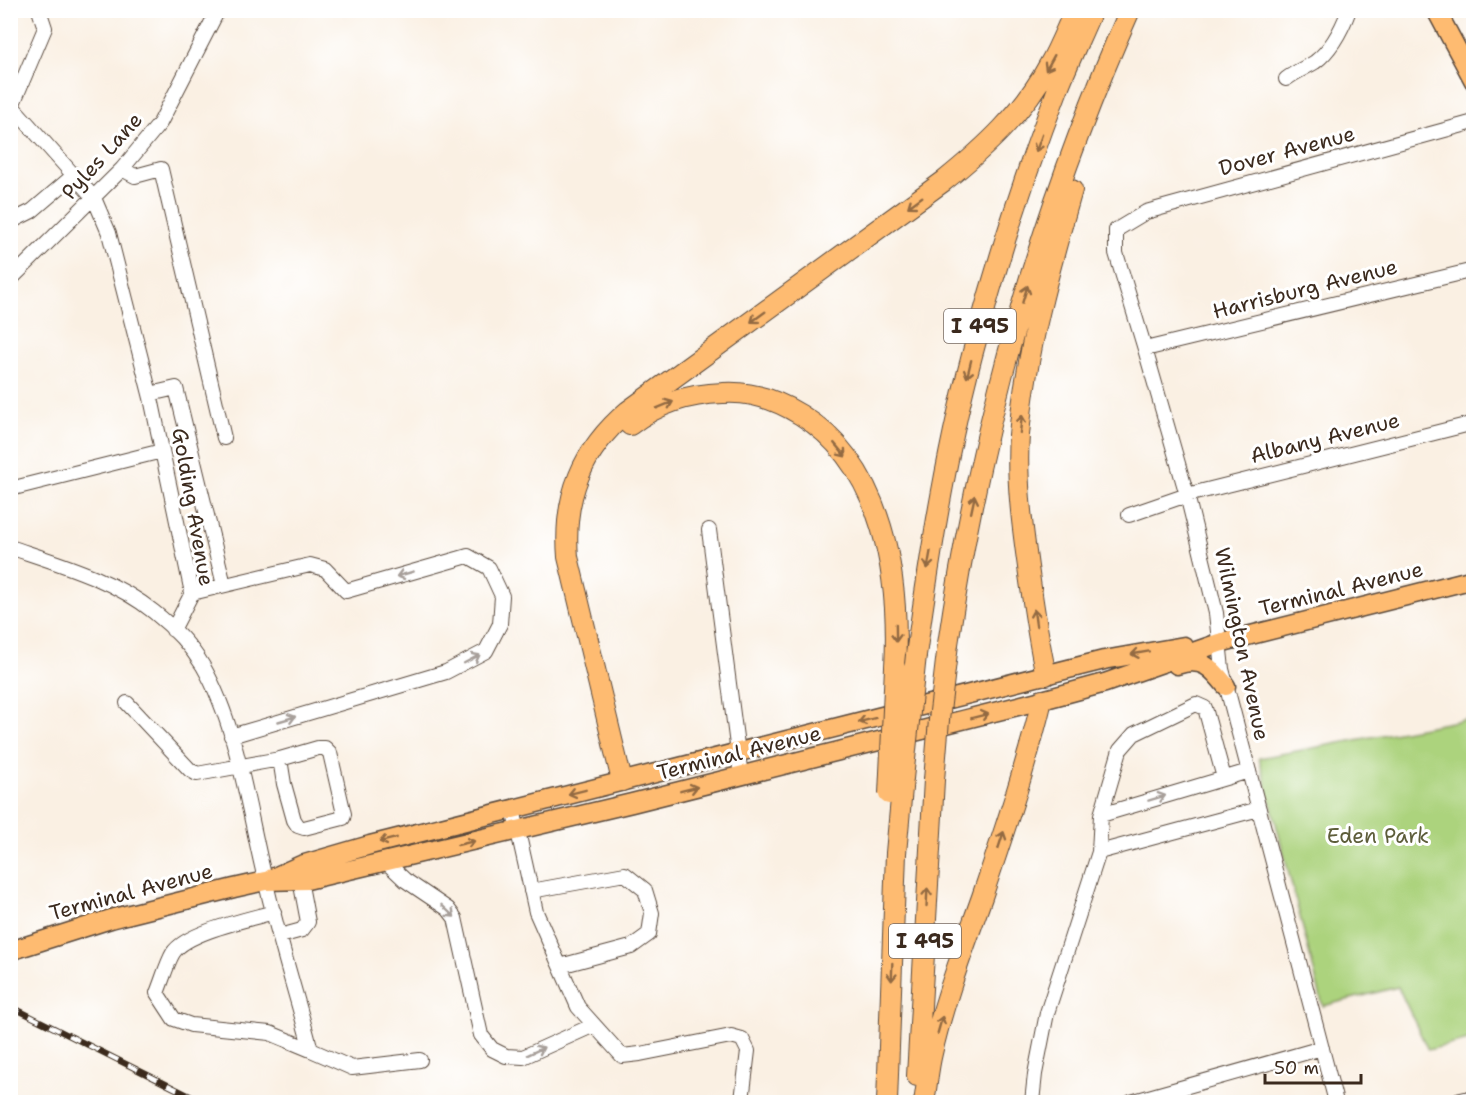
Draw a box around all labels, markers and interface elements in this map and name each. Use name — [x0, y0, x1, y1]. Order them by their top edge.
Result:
one-way arrow — [1044, 54, 1055, 72]
street label: Pyles Lane — [55, 106, 149, 206]
street label: Dover Avenue — [1216, 119, 1358, 183]
one-way arrow — [1032, 133, 1043, 152]
one-way arrow — [908, 196, 924, 208]
street label: Harrisburg Avenue — [1210, 253, 1400, 325]
one-way arrow — [1020, 285, 1031, 304]
road number: I 495 — [944, 309, 1016, 343]
one-way arrow — [750, 311, 766, 323]
one-way arrow — [962, 359, 974, 378]
one-way arrow — [656, 399, 674, 410]
street label: Albany Avenue — [1247, 406, 1403, 470]
one-way arrow — [1015, 414, 1026, 434]
street label: Golding Avenue — [165, 426, 221, 588]
one-way arrow — [834, 442, 847, 458]
one-way arrow — [967, 495, 979, 514]
street label: Wilmington Avenue — [1208, 545, 1276, 743]
one-way arrow — [924, 550, 935, 569]
street label: Terminal Avenue — [1256, 555, 1426, 623]
one-way arrow — [396, 569, 415, 580]
one-way arrow — [1029, 608, 1040, 628]
one-way arrow — [890, 623, 902, 643]
one-way arrow — [1131, 648, 1151, 659]
one-way arrow — [463, 653, 480, 665]
one-way arrow — [970, 709, 989, 721]
one-way arrow — [277, 713, 296, 724]
one-way arrow — [858, 715, 877, 726]
street label: Terminal Avenue — [654, 719, 824, 787]
one-way arrow — [679, 782, 698, 794]
one-way arrow — [568, 787, 587, 799]
one-way arrow — [1147, 792, 1166, 803]
park label: Eden Park — [1327, 822, 1429, 850]
one-way arrow — [996, 831, 1007, 850]
one-way arrow — [379, 835, 398, 847]
one-way arrow — [456, 837, 476, 848]
street label: Terminal Avenue — [46, 857, 216, 927]
one-way arrow — [921, 888, 932, 908]
one-way arrow — [440, 904, 455, 918]
road number: I 495 — [889, 924, 961, 958]
one-way arrow — [886, 961, 897, 981]
one-way arrow — [935, 1016, 946, 1035]
one-way arrow — [527, 1045, 545, 1056]
scale bar — [1265, 1047, 1361, 1085]
text: 50 m — [1274, 1056, 1319, 1080]

